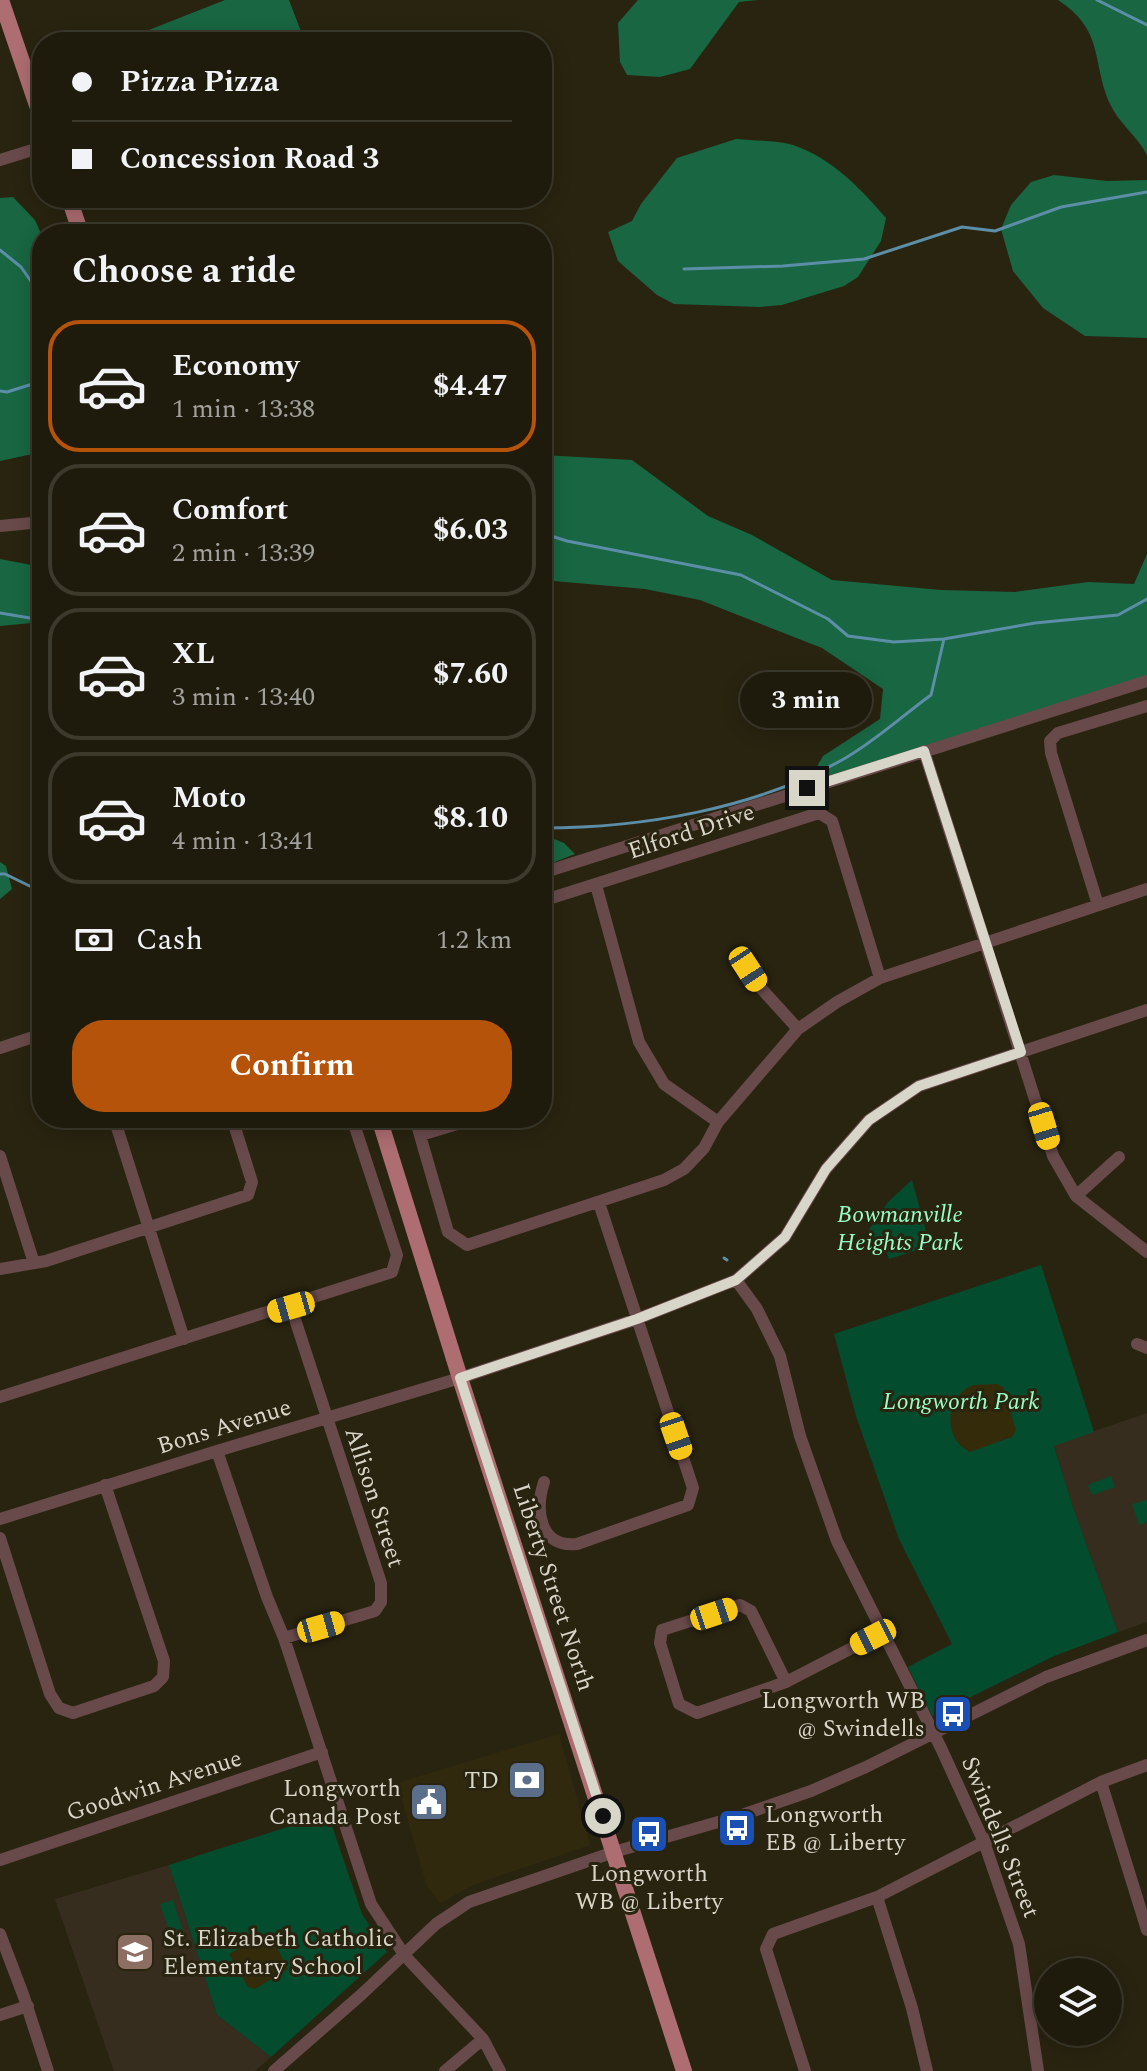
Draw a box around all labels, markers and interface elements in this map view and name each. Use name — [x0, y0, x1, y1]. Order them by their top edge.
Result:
text: Pizza Pizza — [120, 59, 279, 105]
text: Concession Road 3 — [120, 136, 379, 182]
text: Choose a ride — [72, 244, 296, 299]
text: Economy — [172, 343, 299, 389]
icon: car — [76, 350, 148, 422]
text: $4.47 — [433, 363, 508, 409]
text: 1 min · 13:38 — [172, 389, 315, 429]
text: Comfort — [172, 487, 288, 533]
icon: car — [76, 494, 148, 566]
text: $6.03 — [433, 507, 508, 553]
text: 2 min · 13:39 — [172, 533, 315, 573]
text: XL — [172, 631, 215, 677]
icon: car — [76, 638, 148, 710]
text: $7.60 — [433, 651, 508, 697]
callout: 3 min — [741, 672, 873, 728]
text: 3 min · 13:40 — [172, 677, 315, 717]
text: 3 min — [771, 680, 841, 720]
route end — [789, 770, 825, 806]
text: Moto — [172, 775, 246, 821]
icon: car — [76, 782, 148, 854]
street label: Elford Drive — [623, 794, 759, 869]
text: $8.10 — [433, 795, 508, 841]
text: 4 min · 13:41 — [172, 821, 315, 861]
text: Cash — [136, 917, 203, 963]
icon: cash — [72, 918, 116, 962]
text: 1.2 km — [436, 920, 512, 960]
car — [725, 942, 771, 996]
button: Confirm — [72, 1020, 512, 1112]
car — [1026, 1100, 1062, 1152]
park label: Bowmanville Heights Park — [837, 1197, 963, 1261]
car — [265, 1289, 317, 1325]
park label: Longworth Park — [883, 1384, 1039, 1420]
street label: Bons Avenue — [153, 1389, 296, 1464]
car — [657, 1409, 695, 1463]
street label: Allison Street — [334, 1422, 414, 1572]
street label: Liberty Street North — [502, 1479, 604, 1696]
car — [687, 1595, 741, 1633]
car — [295, 1609, 347, 1645]
car — [846, 1615, 900, 1659]
place label: Longworth WB @ Swindells — [762, 1683, 925, 1747]
bus stop icon: Longworth WB @ Swindells — [932, 1693, 974, 1735]
street label: Goodwin Avenue — [62, 1741, 247, 1831]
street label: Swindells Street — [951, 1751, 1049, 1924]
bank icon: TD — [506, 1759, 548, 1801]
place label: TD — [464, 1763, 499, 1799]
place label: Longworth Canada Post — [269, 1771, 401, 1835]
public building icon: Longworth Canada Post — [408, 1781, 450, 1823]
place label: Longworth EB @ Liberty — [765, 1797, 907, 1861]
route start — [585, 1798, 621, 1834]
bus stop icon: Longworth EB @ Liberty — [716, 1807, 758, 1849]
bus stop icon: Longworth WB @ Liberty — [628, 1813, 670, 1855]
place label: Longworth WB @ Liberty — [575, 1856, 725, 1920]
place label: St. Elizabeth Catholic Elementary School — [163, 1921, 394, 1985]
school or university icon: St. Elizabeth Catholic Elementary School — [114, 1931, 156, 1973]
map controls — [1034, 1958, 1122, 2046]
button: layers — [1034, 1958, 1122, 2046]

